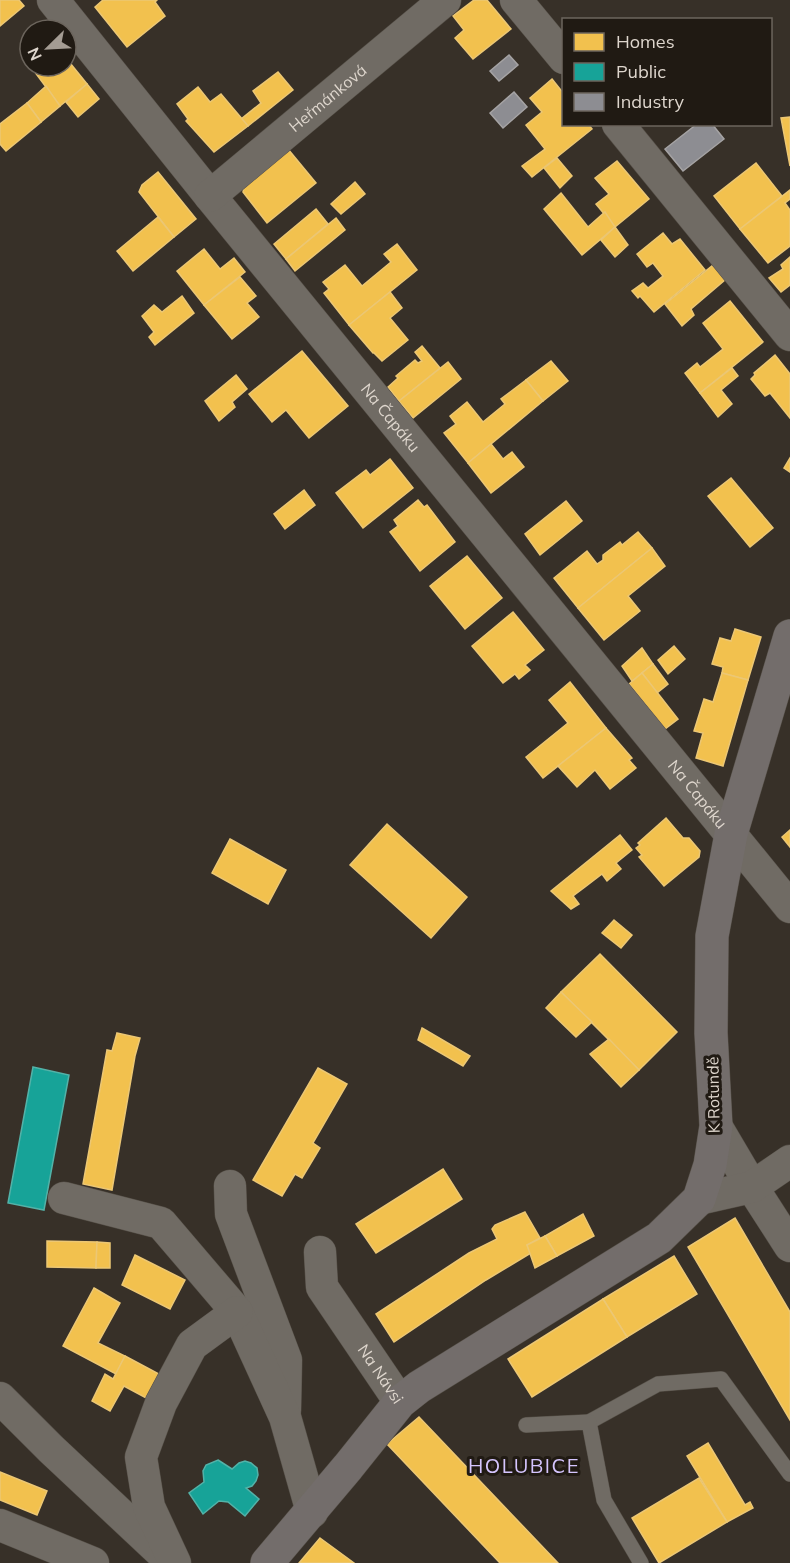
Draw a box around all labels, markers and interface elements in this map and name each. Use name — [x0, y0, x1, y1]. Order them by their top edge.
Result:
north arrow — [18, 18, 78, 78]
legend — [562, 18, 772, 126]
text: Homes — [616, 30, 675, 53]
text: N — [23, 45, 46, 64]
street label: Heřmánková — [285, 60, 370, 136]
text: Public — [616, 60, 666, 83]
text: Industry — [616, 90, 685, 113]
street label: Na Čapáku — [357, 379, 425, 456]
street label: Na Čapáku — [664, 756, 732, 832]
street label: K Rotundě — [702, 1056, 724, 1134]
street label: Na Návsi — [354, 1340, 408, 1407]
district label: HOLUBICE — [468, 1453, 580, 1478]

